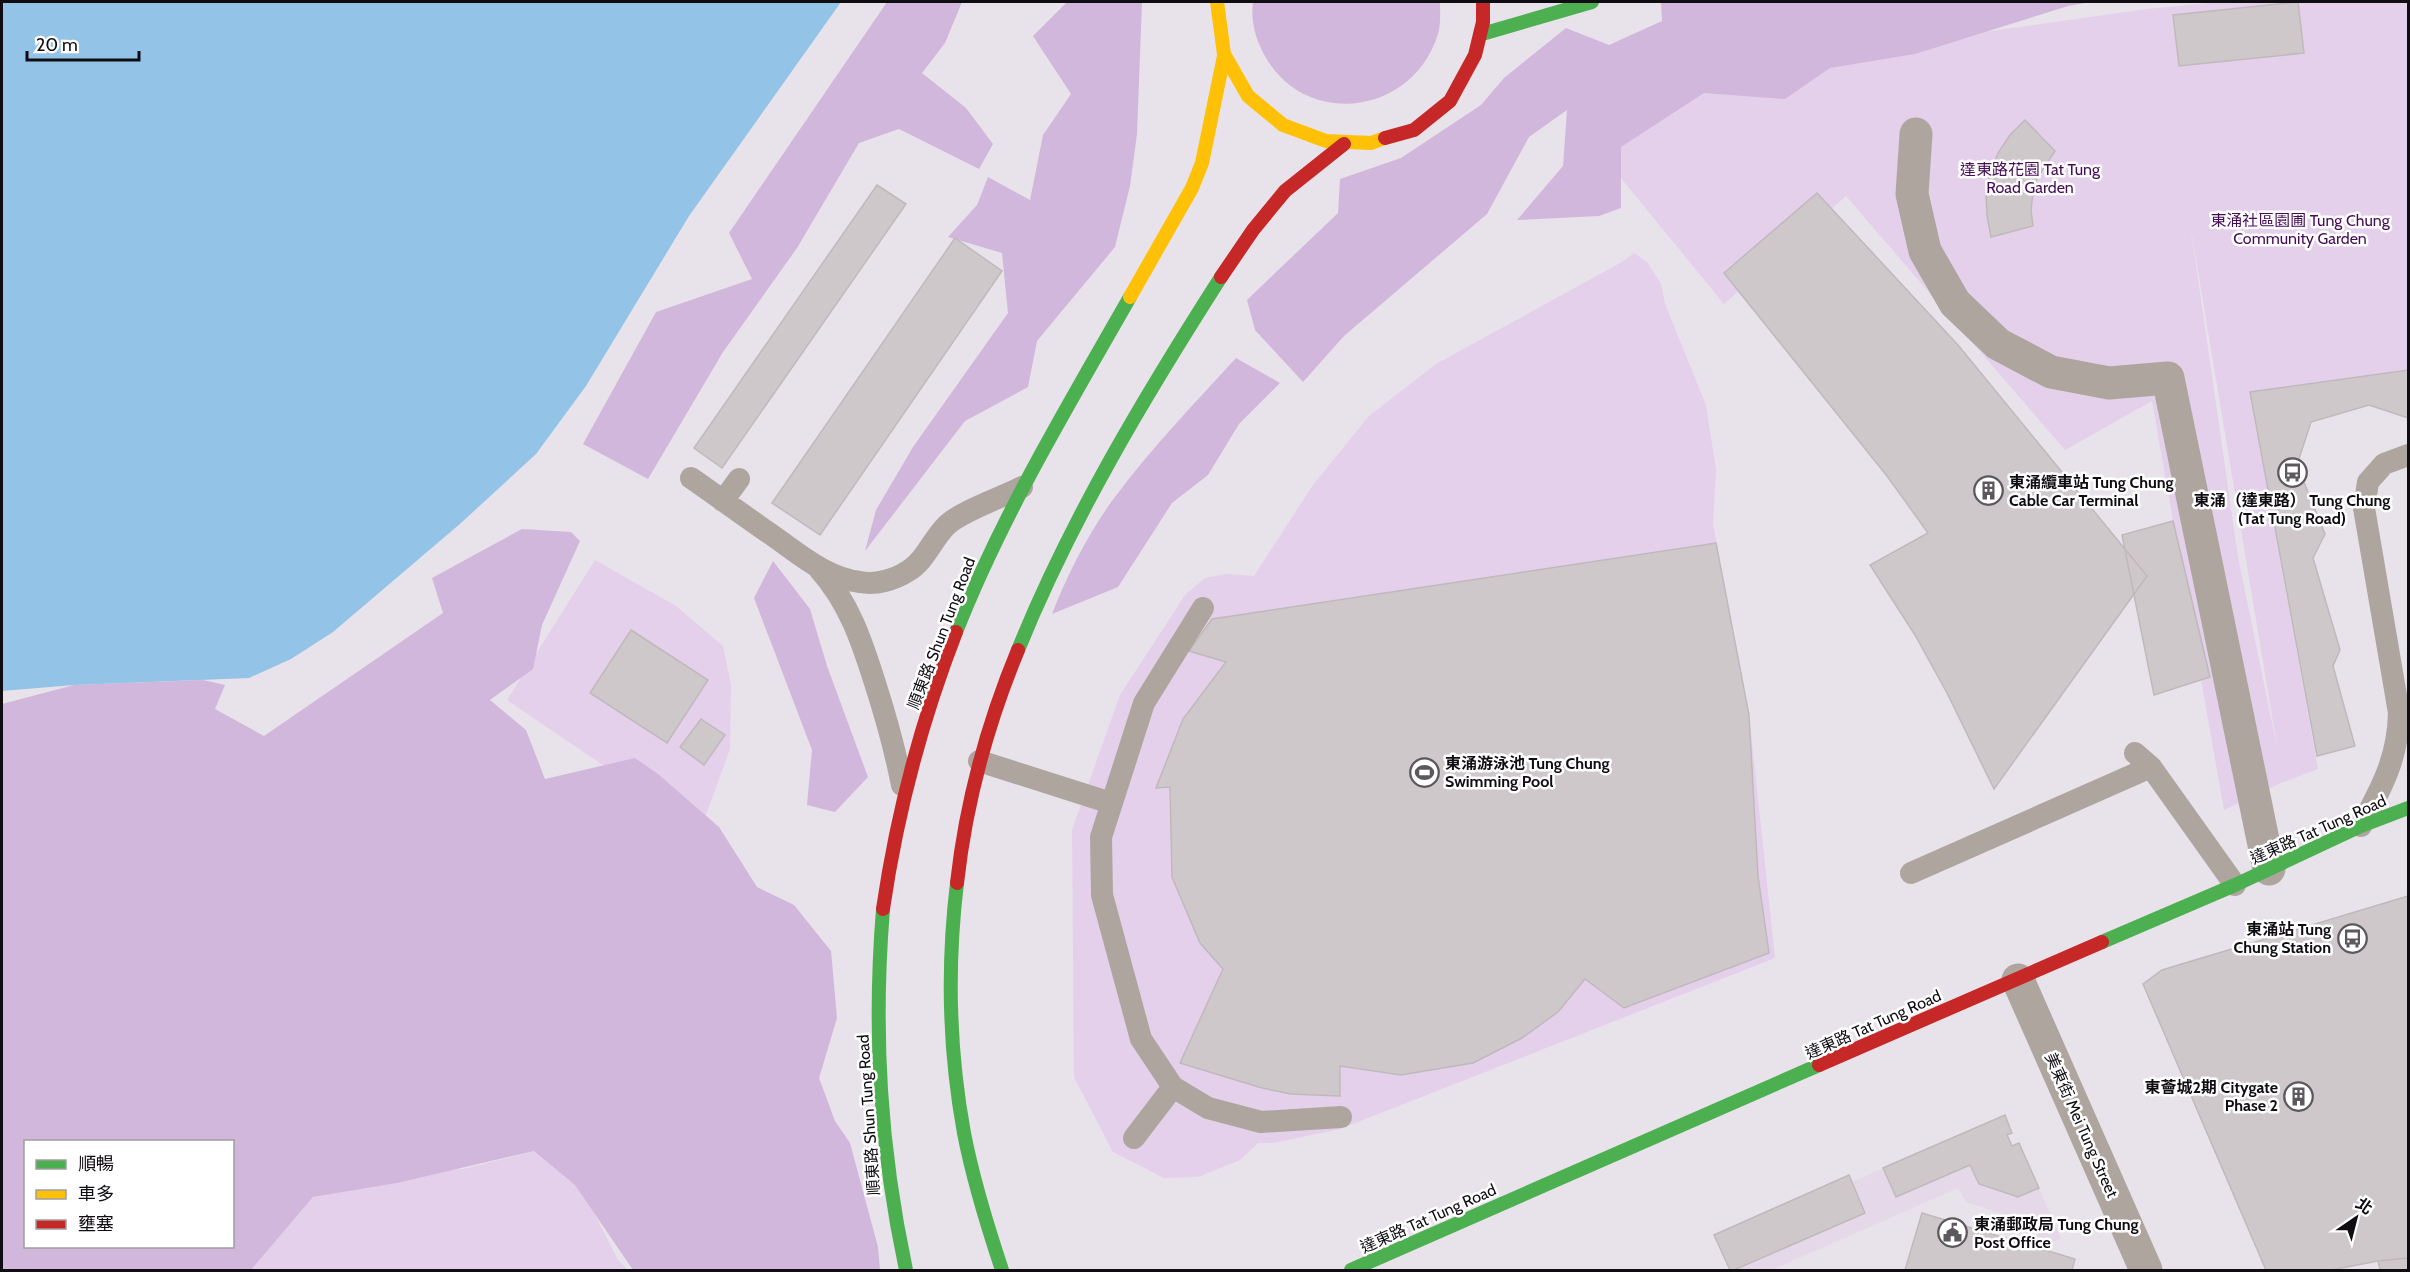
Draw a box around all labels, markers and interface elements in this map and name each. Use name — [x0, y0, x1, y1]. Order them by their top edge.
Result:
scale bar — [27, 24, 140, 62]
text: 20 m — [36, 34, 78, 56]
park label: 達東路花園 Tat Tung Road Garden — [1960, 160, 2101, 197]
park label: 東涌社區園圃 Tung Chung Community Garden — [2210, 211, 2391, 248]
bus stop icon: 東涌（達東路） Tung Chung (Tat Tung Road) — [2276, 456, 2308, 488]
place label: 東涌纜車站 Tung Chung Cable Car Terminal — [2009, 473, 2174, 510]
building icon: 東涌纜車站 Tung Chung Cable Car Terminal — [1972, 475, 2004, 507]
place label: 東涌（達東路） Tung Chung (Tat Tung Road) — [2194, 491, 2390, 528]
street label: 順東路 Shun Tung Road — [904, 555, 979, 712]
place label: 東涌游泳池 Tung Chung Swimming Pool — [1445, 754, 1610, 791]
sports icon: 東涌游泳池 Tung Chung Swimming Pool — [1408, 756, 1440, 788]
street label: 達東路 Tat Tung Road — [2247, 791, 2389, 868]
place label: 東涌站 Tung Chung Station — [2233, 920, 2331, 957]
bus stop icon: 東涌站 Tung Chung Station — [2336, 922, 2368, 954]
street label: 達東路 Tat Tung Road — [1802, 986, 1944, 1063]
street label: 順東路 Shun Tung Road — [853, 1034, 884, 1196]
street label: 美東街 Mei Tung Street — [2041, 1050, 2122, 1201]
place label: 東薈城2期 Citygate Phase 2 — [2144, 1078, 2278, 1115]
building icon: 東薈城2期 Citygate Phase 2 — [2283, 1080, 2315, 1112]
legend — [24, 1140, 234, 1248]
text: 順暢 — [78, 1153, 114, 1175]
street label: 達東路 Tat Tung Road — [1357, 1180, 1499, 1257]
text: 車多 — [78, 1183, 114, 1205]
north arrow — [2326, 1188, 2386, 1248]
text: 北 — [2352, 1194, 2376, 1218]
text: 壅塞 — [78, 1213, 114, 1235]
place label: 東涌郵政局 Tung Chung Post Office — [1974, 1215, 2139, 1252]
public building icon: 東涌郵政局 Tung Chung Post Office — [1937, 1217, 1969, 1249]

